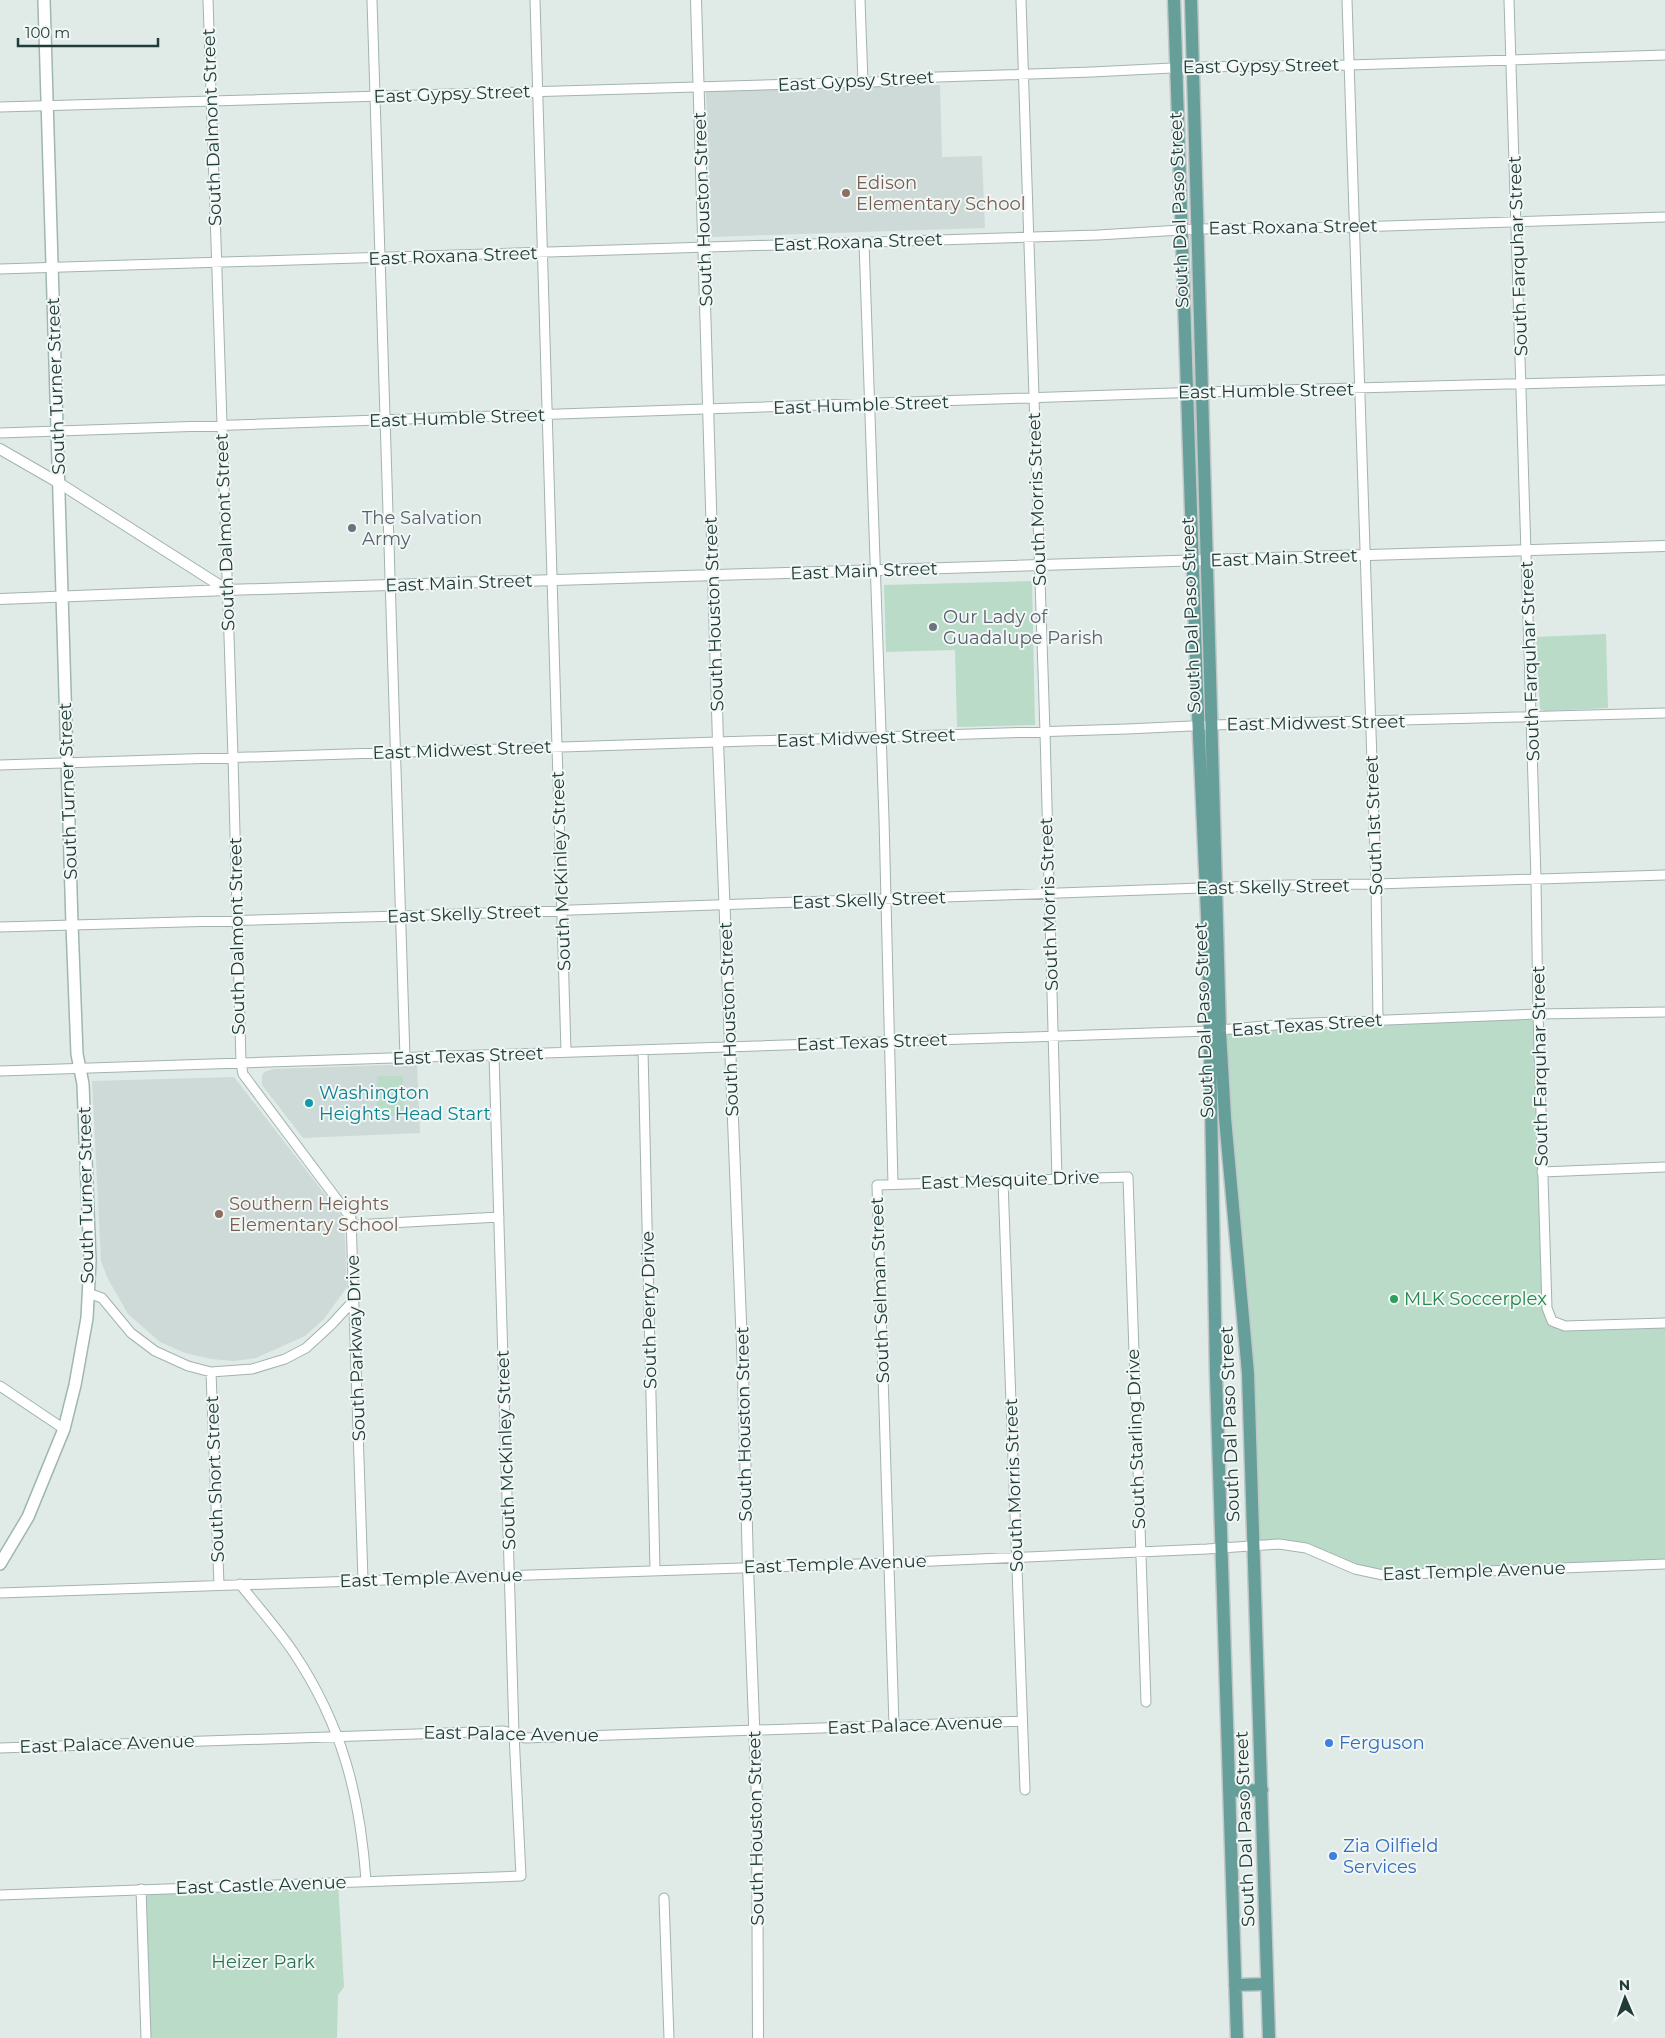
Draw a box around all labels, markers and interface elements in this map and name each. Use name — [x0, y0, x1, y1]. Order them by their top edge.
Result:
scale bar — [18, 15, 158, 47]
text: 100 m — [25, 23, 70, 42]
street label: South Dalmont Street — [198, 28, 226, 226]
street label: East Gypsy Street — [1182, 54, 1340, 78]
street label: East Gypsy Street — [777, 66, 935, 96]
street label: East Gypsy Street — [373, 80, 531, 108]
street label: South Houston Street — [689, 111, 717, 307]
street label: South Dal Paso Street — [1165, 112, 1193, 308]
street label: South Farquhar Street — [1504, 155, 1532, 357]
place label: Edison Elementary School — [856, 172, 1026, 215]
marker: Edison Elementary School — [840, 187, 852, 199]
street label: East Roxana Street — [1208, 215, 1378, 239]
street label: East Roxana Street — [773, 228, 943, 256]
street label: East Roxana Street — [368, 242, 538, 270]
street label: South Turner Street — [42, 297, 70, 475]
street label: East Humble Street — [1178, 378, 1354, 404]
street label: East Humble Street — [773, 391, 949, 419]
street label: East Humble Street — [369, 404, 545, 432]
street label: South Morris Street — [1023, 412, 1051, 586]
street label: South Dalmont Street — [211, 433, 239, 631]
place label: The Salvation Army — [362, 507, 482, 550]
street label: South Houston Street — [700, 516, 728, 712]
street label: South Dal Paso Street — [1177, 517, 1205, 713]
marker: The Salvation Army — [346, 522, 358, 534]
street label: East Main Street — [1210, 544, 1358, 572]
street label: East Main Street — [790, 557, 938, 585]
street label: South Farquhar Street — [1516, 560, 1544, 762]
street label: East Main Street — [385, 569, 533, 597]
place label: Our Lady of Guadalupe Parish — [943, 606, 1103, 649]
marker: Our Lady of Guadalupe Parish — [927, 621, 939, 633]
street label: South Turner Street — [54, 702, 82, 880]
street label: East Midwest Street — [1226, 710, 1406, 736]
street label: East Midwest Street — [776, 724, 956, 752]
street label: East Midwest Street — [372, 736, 552, 764]
street label: South 1st Street — [1361, 754, 1387, 896]
street label: South McKinley Street — [547, 771, 575, 971]
street label: South Morris Street — [1035, 817, 1063, 991]
street label: South Dalmont Street — [224, 837, 250, 1035]
street label: East Skelly Street — [1196, 875, 1350, 899]
street label: East Skelly Street — [792, 886, 946, 914]
street label: East Skelly Street — [387, 900, 541, 928]
street label: South Houston Street — [715, 921, 743, 1117]
street label: South Dal Paso Street — [1190, 922, 1218, 1118]
street label: South Farquhar Street — [1527, 965, 1553, 1167]
street label: East Texas Street — [1231, 1009, 1383, 1041]
street label: East Texas Street — [796, 1028, 948, 1056]
street label: East Texas Street — [392, 1042, 544, 1070]
place label: Washington Heights Head Start — [319, 1082, 491, 1125]
marker: Washington Heights Head Start — [303, 1097, 315, 1109]
street label: South Turner Street — [73, 1106, 99, 1284]
street label: East Mesquite Drive — [920, 1166, 1100, 1194]
place label: Southern Heights Elementary School — [229, 1193, 399, 1236]
street label: South Selman Street — [866, 1196, 894, 1384]
marker: Southern Heights Elementary School — [213, 1208, 225, 1220]
street label: South Perry Drive — [637, 1231, 661, 1389]
street label: South Parkway Drive — [342, 1254, 370, 1442]
place label: MLK Soccerplex — [1404, 1288, 1547, 1310]
marker: MLK Soccerplex — [1388, 1293, 1400, 1305]
street label: South Houston Street — [731, 1326, 757, 1522]
street label: South Dal Paso Street — [1216, 1326, 1244, 1522]
street label: South Starling Drive — [1122, 1348, 1150, 1530]
street label: South McKinley Street — [492, 1350, 520, 1550]
street label: South Short Street — [201, 1395, 229, 1563]
street label: South Morris Street — [1000, 1398, 1028, 1572]
street label: East Temple Avenue — [743, 1550, 927, 1578]
street label: East Temple Avenue — [1382, 1557, 1566, 1585]
street label: East Temple Avenue — [339, 1564, 523, 1592]
street label: East Palace Avenue — [827, 1711, 1003, 1739]
street label: East Palace Avenue — [423, 1721, 599, 1747]
street label: East Palace Avenue — [19, 1730, 195, 1758]
street label: South Houston Street — [743, 1730, 769, 1926]
street label: South Dal Paso Street — [1231, 1731, 1259, 1927]
place label: Ferguson — [1339, 1732, 1425, 1754]
marker: Ferguson — [1323, 1737, 1335, 1749]
place label: Zia Oilfield Services — [1343, 1835, 1438, 1878]
marker: Zia Oilfield Services — [1327, 1850, 1339, 1862]
street label: East Castle Avenue — [175, 1871, 347, 1899]
park label: Heizer Park — [211, 1951, 315, 1973]
north arrow — [1600, 1973, 1650, 2023]
text: N — [1619, 1976, 1631, 1994]

